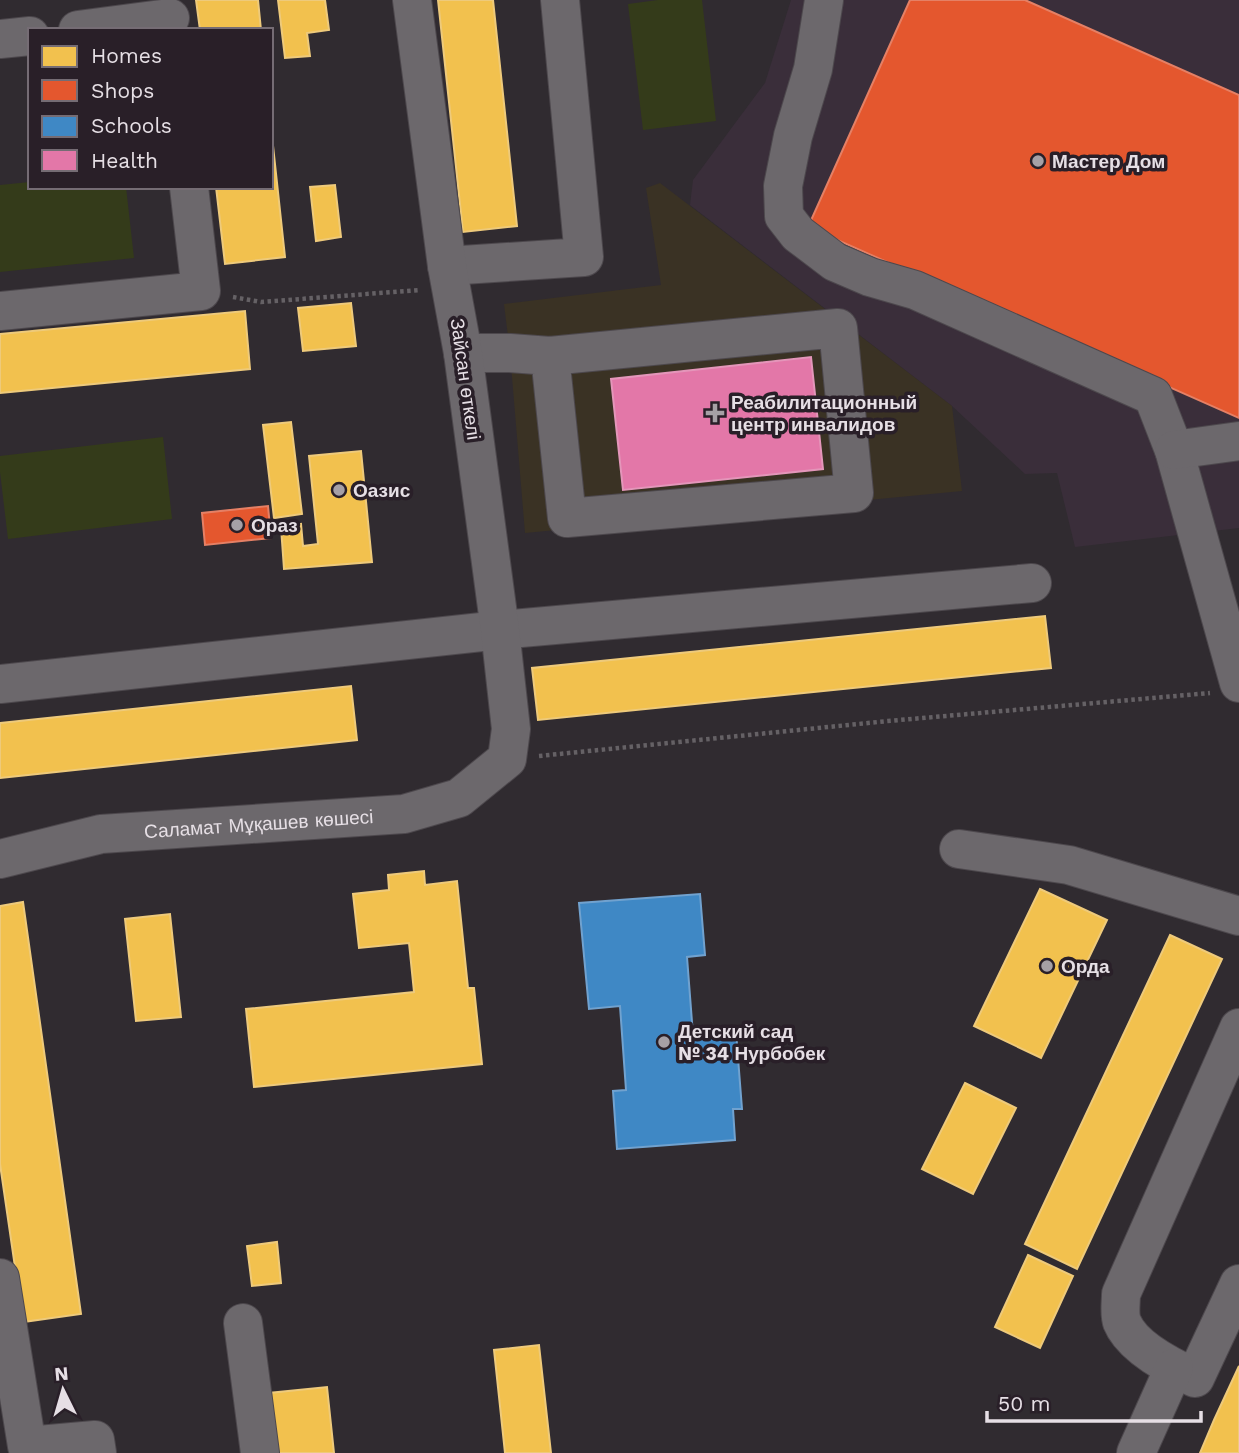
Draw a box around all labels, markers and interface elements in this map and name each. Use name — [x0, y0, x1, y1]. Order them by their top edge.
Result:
legend — [28, 28, 273, 189]
text: Homes — [91, 43, 162, 68]
text: Shops — [91, 78, 154, 103]
text: Schools — [91, 113, 172, 138]
text: Health — [91, 148, 158, 173]
place label: Мастер Дом — [1052, 150, 1165, 173]
marker: Мастер Дом — [1030, 153, 1046, 169]
street label: Зайсан өткелі — [446, 317, 485, 441]
place label: Реабилитационный центр инвалидов — [731, 391, 917, 436]
marker: Реабилитационный центр инвалидов — [705, 403, 725, 423]
place label: Оазис — [353, 479, 411, 502]
marker: Оазис — [331, 482, 347, 498]
place label: Ораз — [251, 514, 298, 537]
marker: Ораз — [229, 517, 245, 533]
street label: Саламат Мұқашев көшесі — [143, 805, 374, 843]
place label: Орда — [1061, 955, 1110, 978]
marker: Орда — [1039, 958, 1055, 974]
place label: Детский сад № 34 Нурбобек — [678, 1020, 826, 1065]
marker: Детский сад № 34 Нурбобек — [656, 1034, 672, 1050]
north arrow — [28, 1355, 98, 1425]
text: N — [54, 1361, 70, 1386]
scale bar — [987, 1380, 1200, 1424]
text: 50 m — [998, 1391, 1050, 1416]

